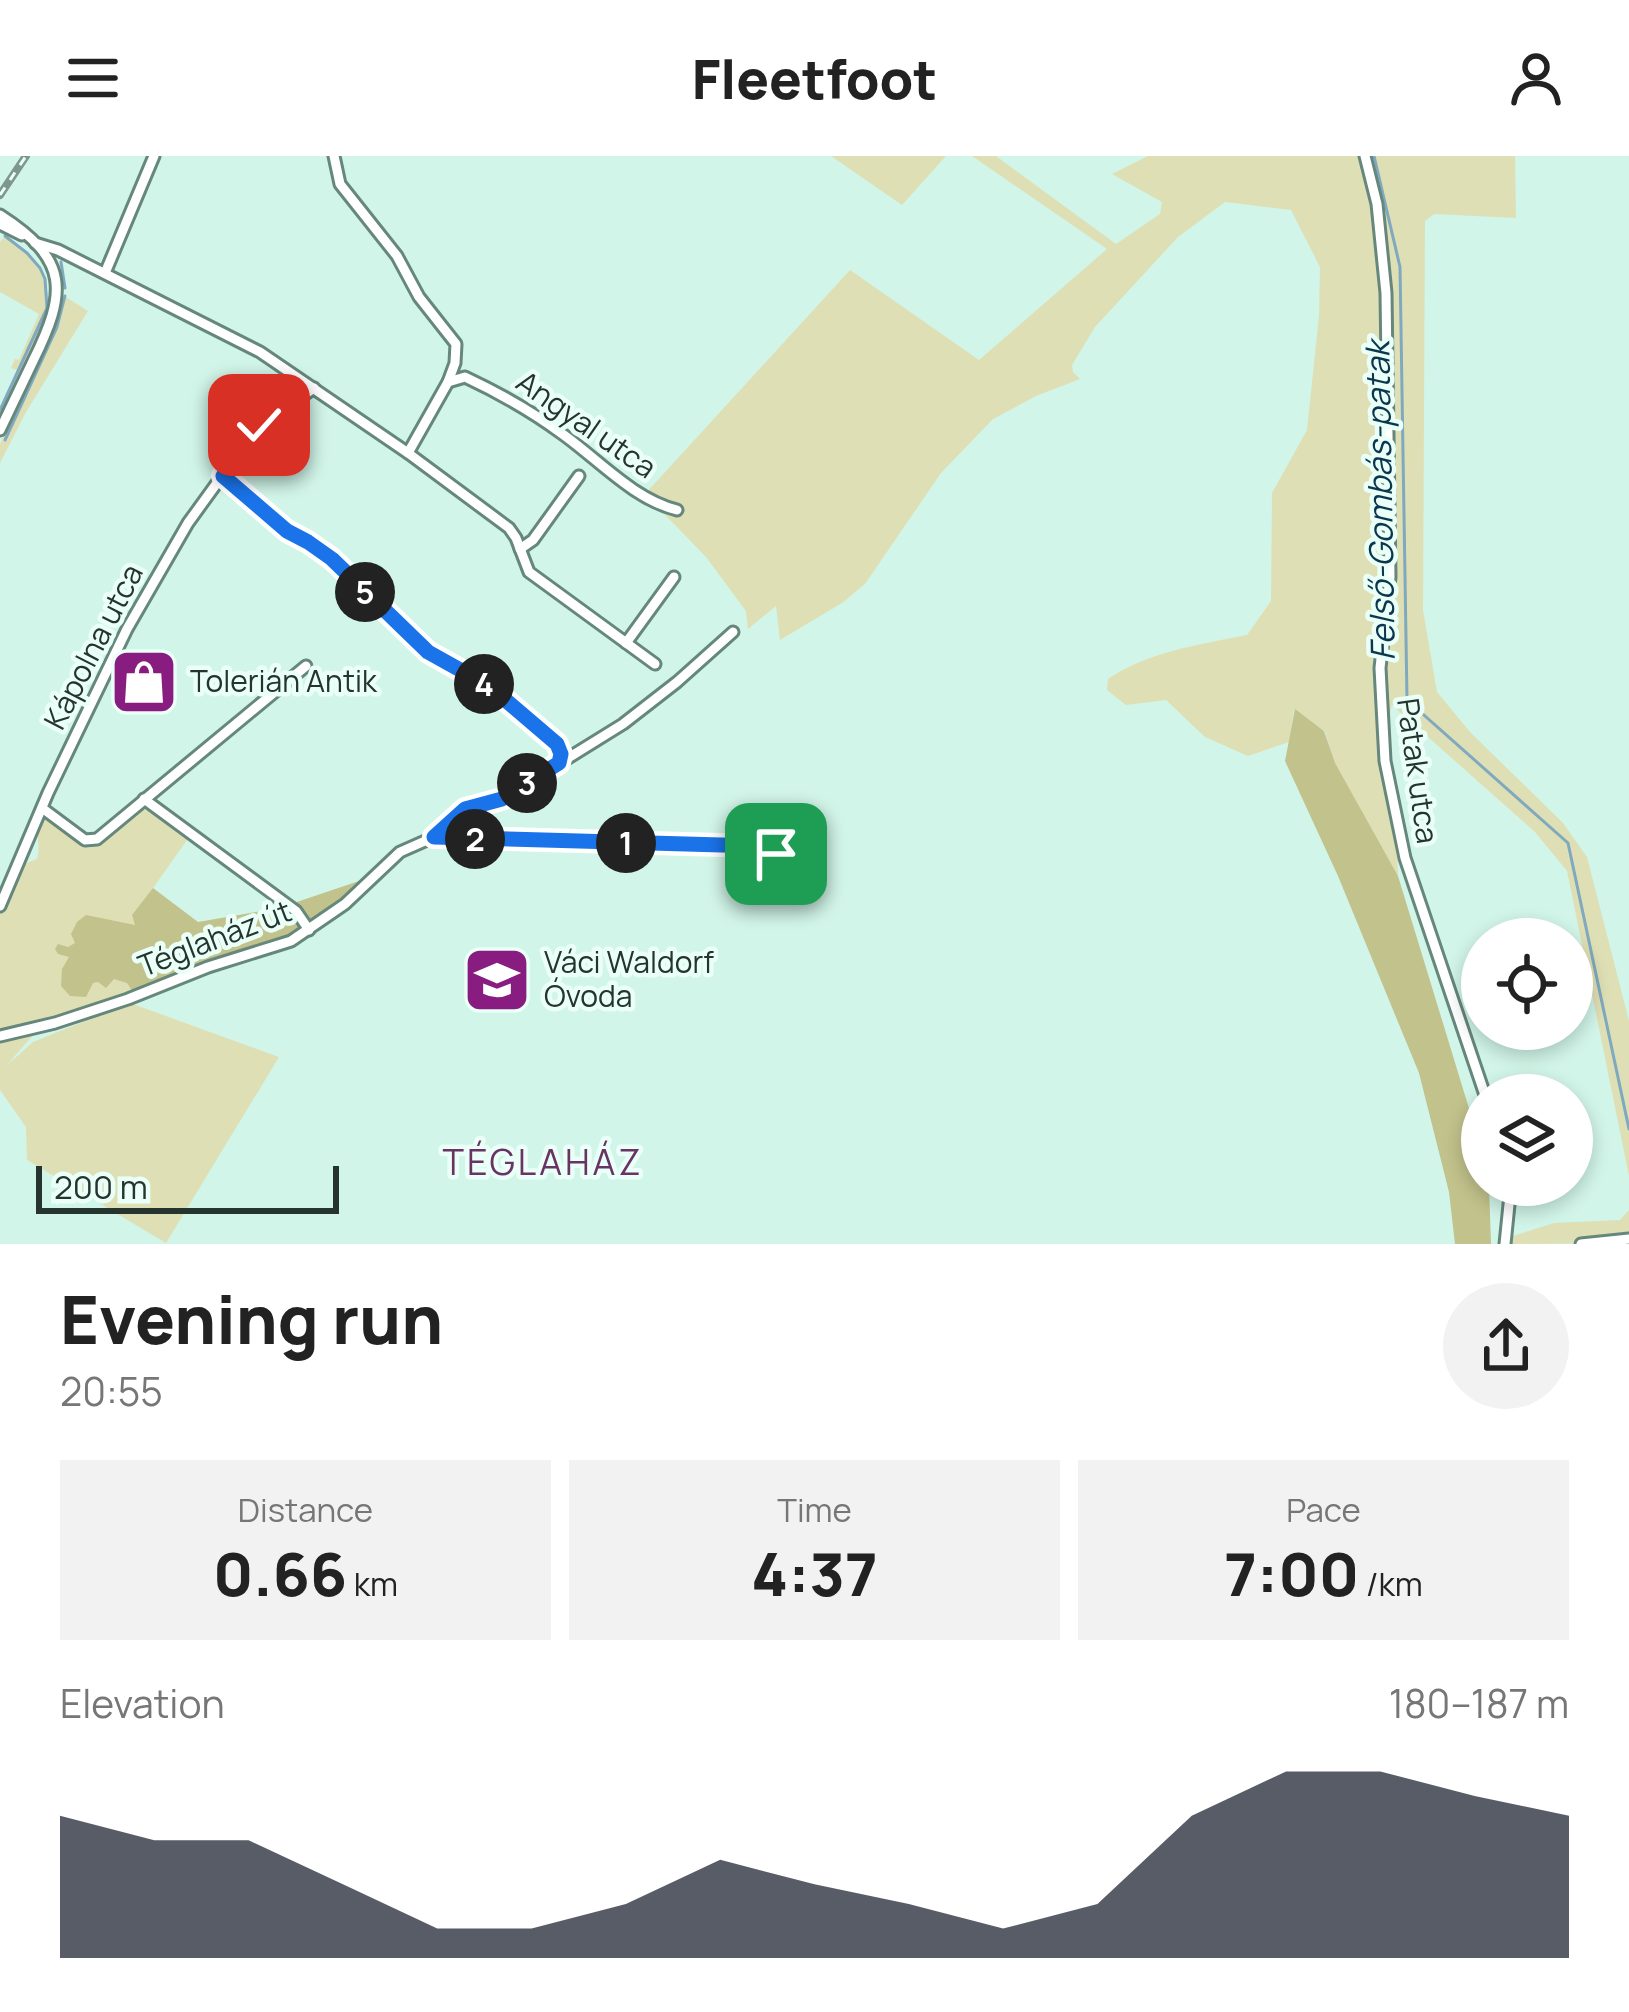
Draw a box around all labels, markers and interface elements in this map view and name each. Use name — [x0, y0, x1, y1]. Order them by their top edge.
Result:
text: Fleetfoot — [692, 41, 937, 115]
icon: menu — [60, 45, 126, 111]
icon: person — [1503, 45, 1569, 111]
water label: Felső-Gombás-patak — [1354, 336, 1405, 661]
street label: Angyal utca — [509, 361, 665, 487]
pin — [208, 374, 310, 476]
icon: check — [226, 392, 292, 458]
street label: Kápolna utca — [34, 557, 152, 736]
pin: 5 — [335, 562, 395, 622]
text: 5 — [355, 569, 375, 614]
shop icon: Tolerián Antik — [109, 647, 179, 717]
pin: 4 — [454, 654, 514, 714]
place label: Tolerián Antik — [190, 660, 378, 701]
text: 4 — [474, 661, 494, 706]
street label: Patak utca — [1388, 696, 1449, 846]
pin: 3 — [497, 753, 557, 813]
text: 3 — [517, 760, 537, 805]
pin — [725, 803, 827, 905]
pin: 2 — [445, 809, 505, 869]
pin: 1 — [596, 813, 656, 873]
text: 2 — [465, 816, 485, 861]
text: 1 — [619, 820, 633, 865]
icon: arrive — [743, 821, 809, 887]
street label: Téglaház út — [132, 890, 297, 986]
map controls — [1461, 918, 1593, 1206]
button: locate — [1461, 918, 1593, 1050]
place label: Váci Waldorf Óvoda — [544, 941, 714, 1016]
school or university icon: Váci Waldorf Óvoda — [462, 945, 532, 1015]
button: layers — [1461, 1074, 1593, 1206]
district label: TÉGLAHÁZ — [442, 1137, 644, 1186]
scale bar — [36, 1160, 339, 1213]
text: 200 m — [54, 1164, 148, 1209]
text: Evening run — [60, 1274, 443, 1364]
button: share — [1443, 1283, 1569, 1409]
text: 20:55 — [60, 1364, 163, 1418]
text: Distance — [238, 1487, 373, 1532]
text: Time — [777, 1487, 852, 1532]
text: Pace — [1286, 1487, 1361, 1532]
text: 0.66 — [213, 1532, 347, 1614]
text: 4:37 — [751, 1532, 878, 1614]
text: 7:00 — [1224, 1532, 1359, 1614]
text: km — [347, 1561, 398, 1606]
text: /km — [1359, 1561, 1423, 1606]
text: Elevation — [60, 1676, 225, 1730]
text: 180–187 m — [1389, 1676, 1569, 1730]

